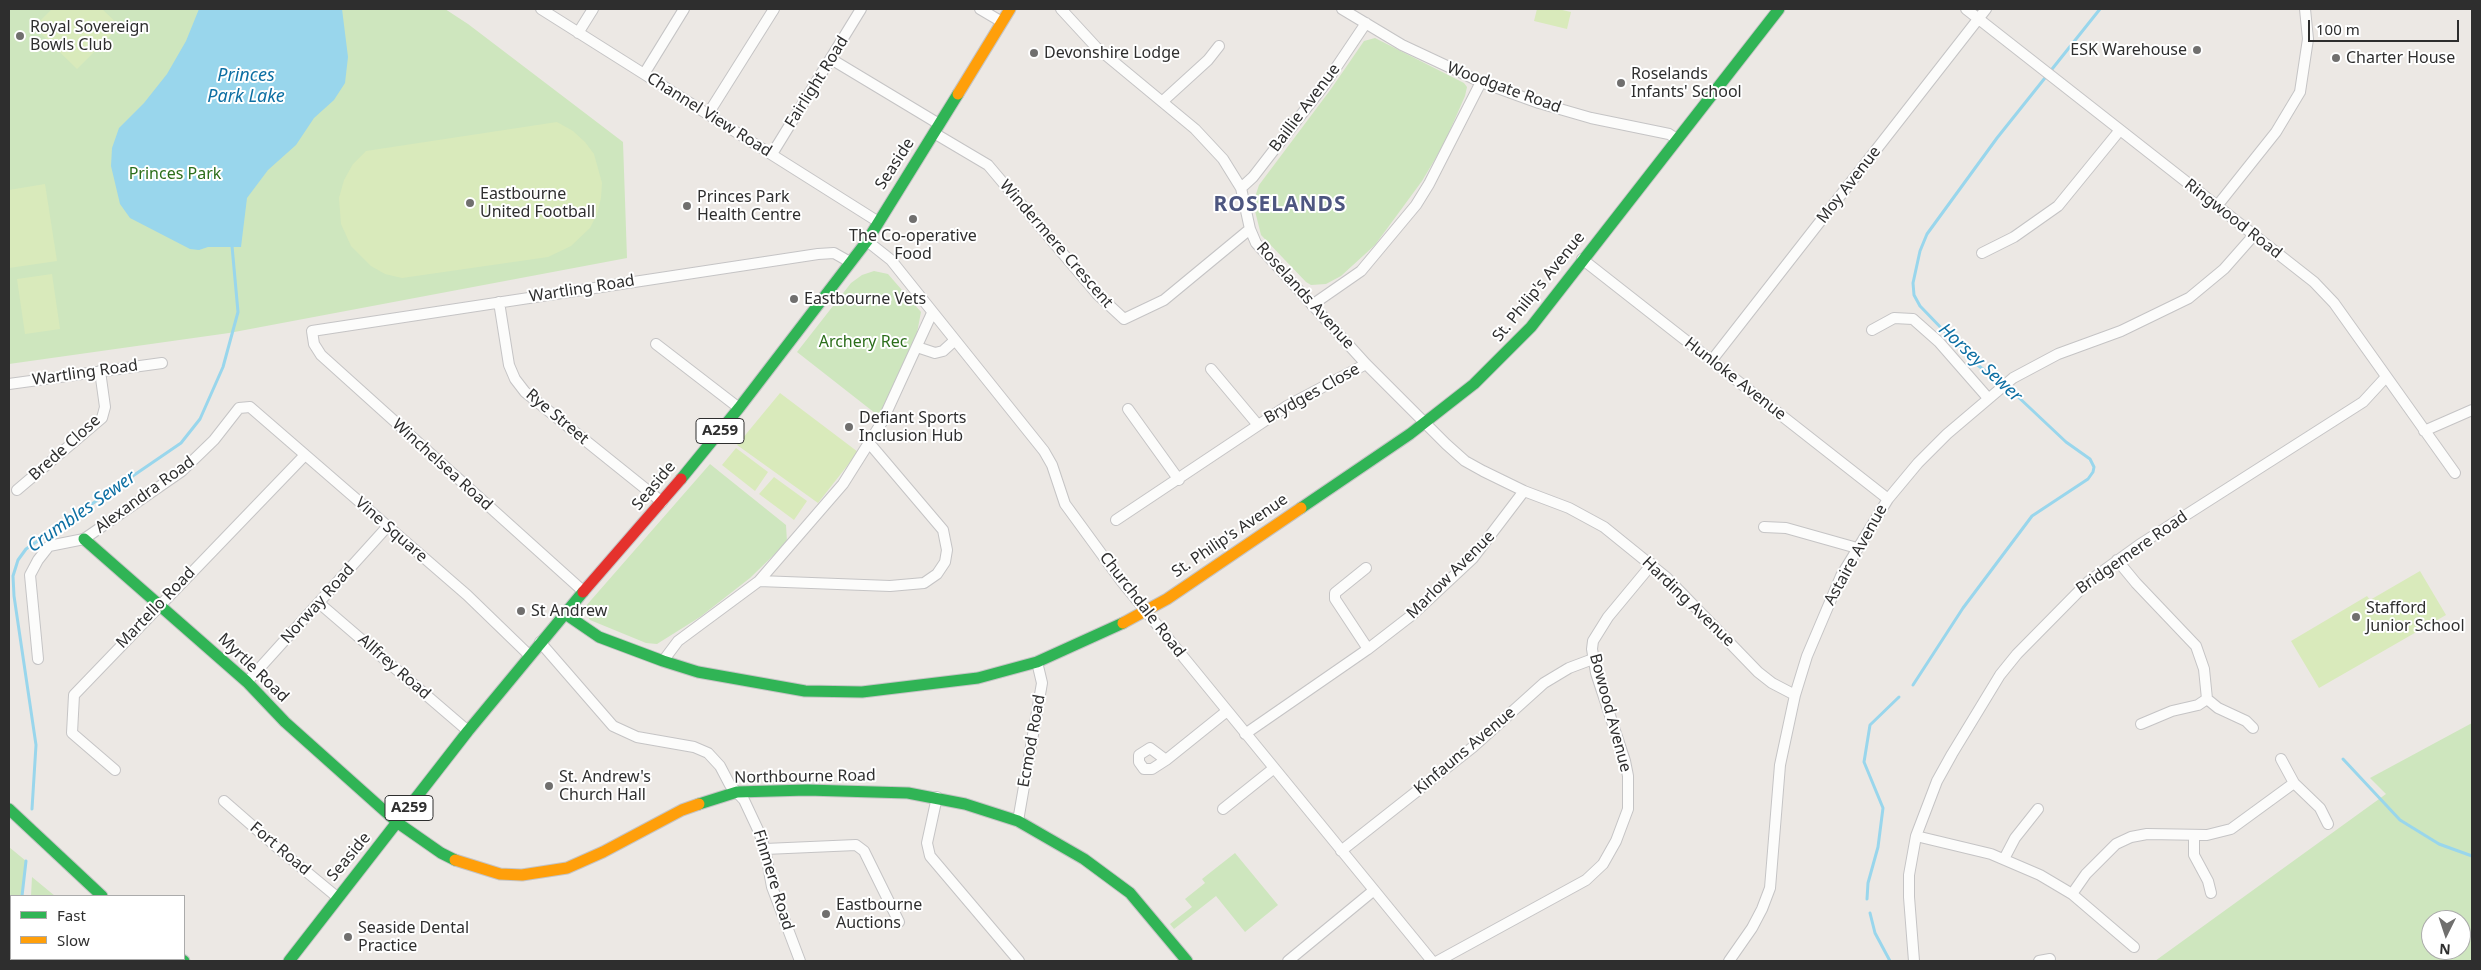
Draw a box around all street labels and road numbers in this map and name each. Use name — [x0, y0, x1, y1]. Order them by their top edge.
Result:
street label: Fairlight Road — [781, 33, 853, 131]
street label: Woodgate Road — [1444, 58, 1564, 118]
street label: Baillie Avenue — [1266, 60, 1344, 156]
street label: Channel View Road — [643, 69, 775, 161]
street label: Seaside — [871, 135, 919, 193]
street label: Moy Avenue — [1813, 143, 1885, 227]
street label: Ringwood Road — [2181, 175, 2285, 263]
street label: Windermere Crescent — [995, 176, 1117, 312]
street label: St. Philip's Avenue — [1489, 228, 1589, 346]
street label: Roselands Avenue — [1252, 239, 1358, 353]
street label: Wartling Road — [528, 271, 636, 307]
street label: Hunloke Avenue — [1680, 333, 1790, 425]
street label: Wartling Road — [31, 356, 139, 390]
street label: Brydges Close — [1261, 360, 1363, 428]
street label: Rye Street — [522, 385, 592, 449]
street label: Brede Close — [25, 411, 105, 485]
street label: Winchelsea Road — [388, 415, 496, 515]
road number: A259 — [696, 418, 744, 444]
street label: Alexandra Road — [92, 453, 198, 537]
street label: Seaside — [628, 458, 680, 514]
street label: St. Philip's Avenue — [1168, 490, 1292, 582]
street label: Vine Square — [351, 493, 431, 567]
street label: Astaire Avenue — [1820, 501, 1892, 609]
street label: Bridgemere Road — [2073, 507, 2191, 599]
street label: Marlow Avenue — [1403, 527, 1499, 623]
street label: Churchdale Road — [1095, 549, 1189, 661]
street label: Harding Avenue — [1638, 553, 1738, 651]
street label: Norway Road — [277, 560, 359, 648]
street label: Martello Road — [112, 563, 200, 653]
street label: Myrtle Road — [214, 630, 292, 706]
street label: Allfrey Road — [354, 630, 434, 704]
street label: Bowood Avenue — [1585, 652, 1635, 774]
street label: Ecmod Road — [1014, 693, 1050, 789]
street label: Kinfauns Avenue — [1411, 703, 1519, 799]
street label: Northbourne Road — [734, 766, 876, 788]
road number: A259 — [385, 796, 433, 820]
street label: Fort Road — [246, 818, 314, 880]
street label: Finmere Road — [749, 827, 797, 933]
street label: Seaside — [323, 829, 375, 885]

